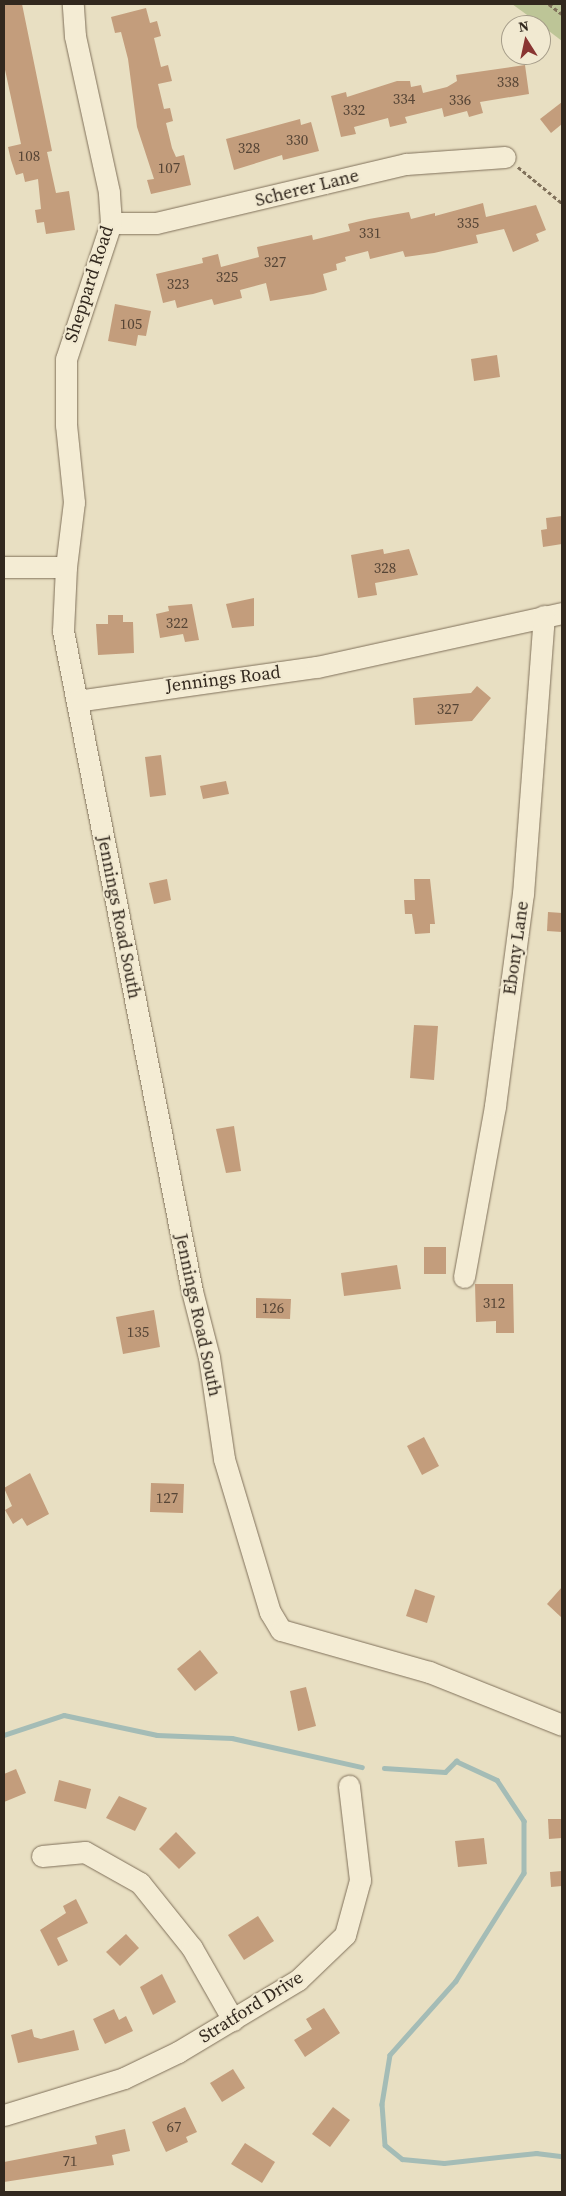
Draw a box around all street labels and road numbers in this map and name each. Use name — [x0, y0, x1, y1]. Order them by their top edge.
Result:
street label: Scherer Lane — [253, 165, 361, 211]
street label: Sheppard Road — [60, 223, 118, 345]
street label: Jennings Road — [164, 661, 282, 697]
street label: Jennings Road South — [93, 833, 145, 1001]
street label: Ebony Lane — [499, 900, 533, 996]
street label: Jennings Road South — [170, 1232, 226, 1398]
street label: Stratford Drive — [195, 1966, 307, 2048]

